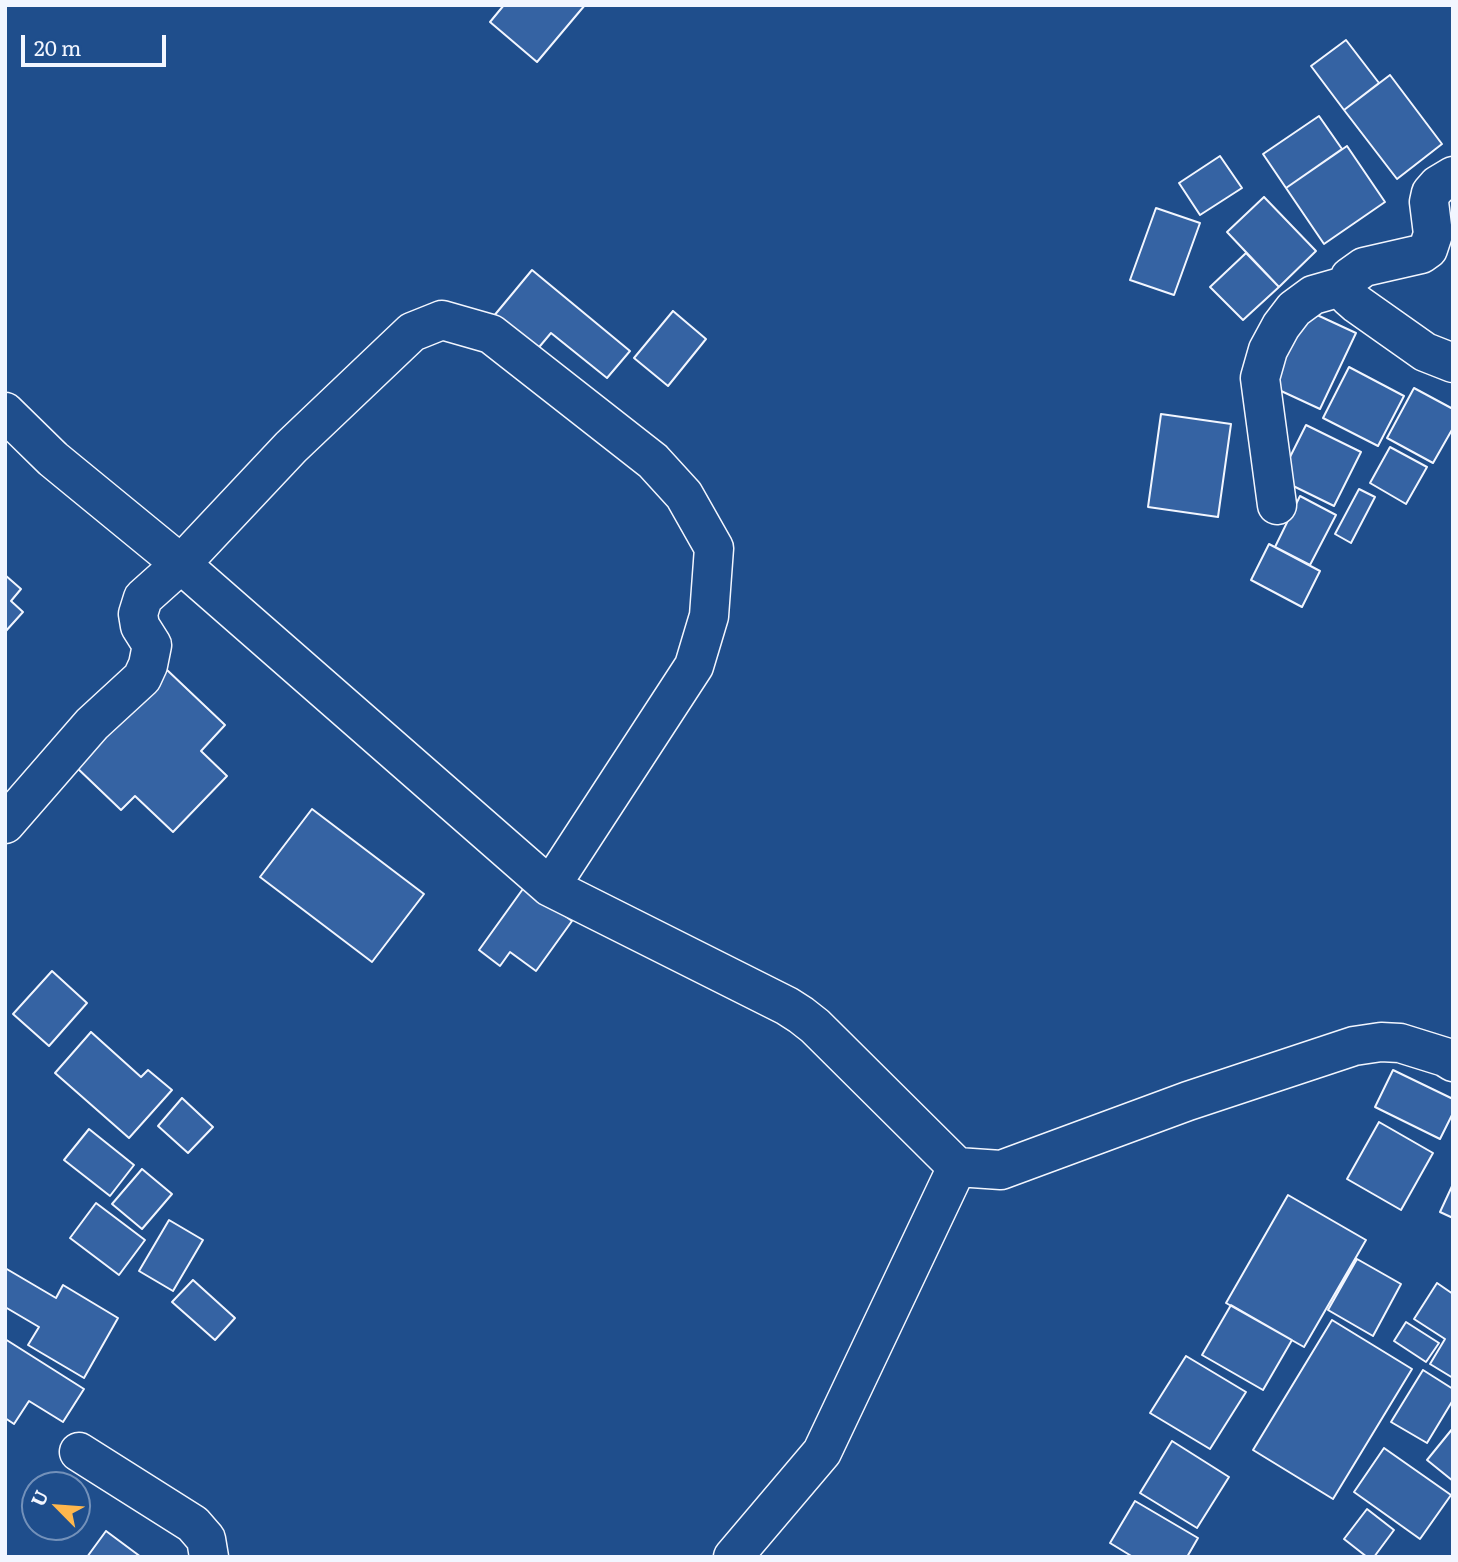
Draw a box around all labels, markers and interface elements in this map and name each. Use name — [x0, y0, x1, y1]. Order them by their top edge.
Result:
scale bar — [24, 21, 170, 65]
text: 20 m — [34, 31, 81, 62]
north arrow — [21, 1471, 91, 1541]
text: U — [23, 1485, 55, 1511]

